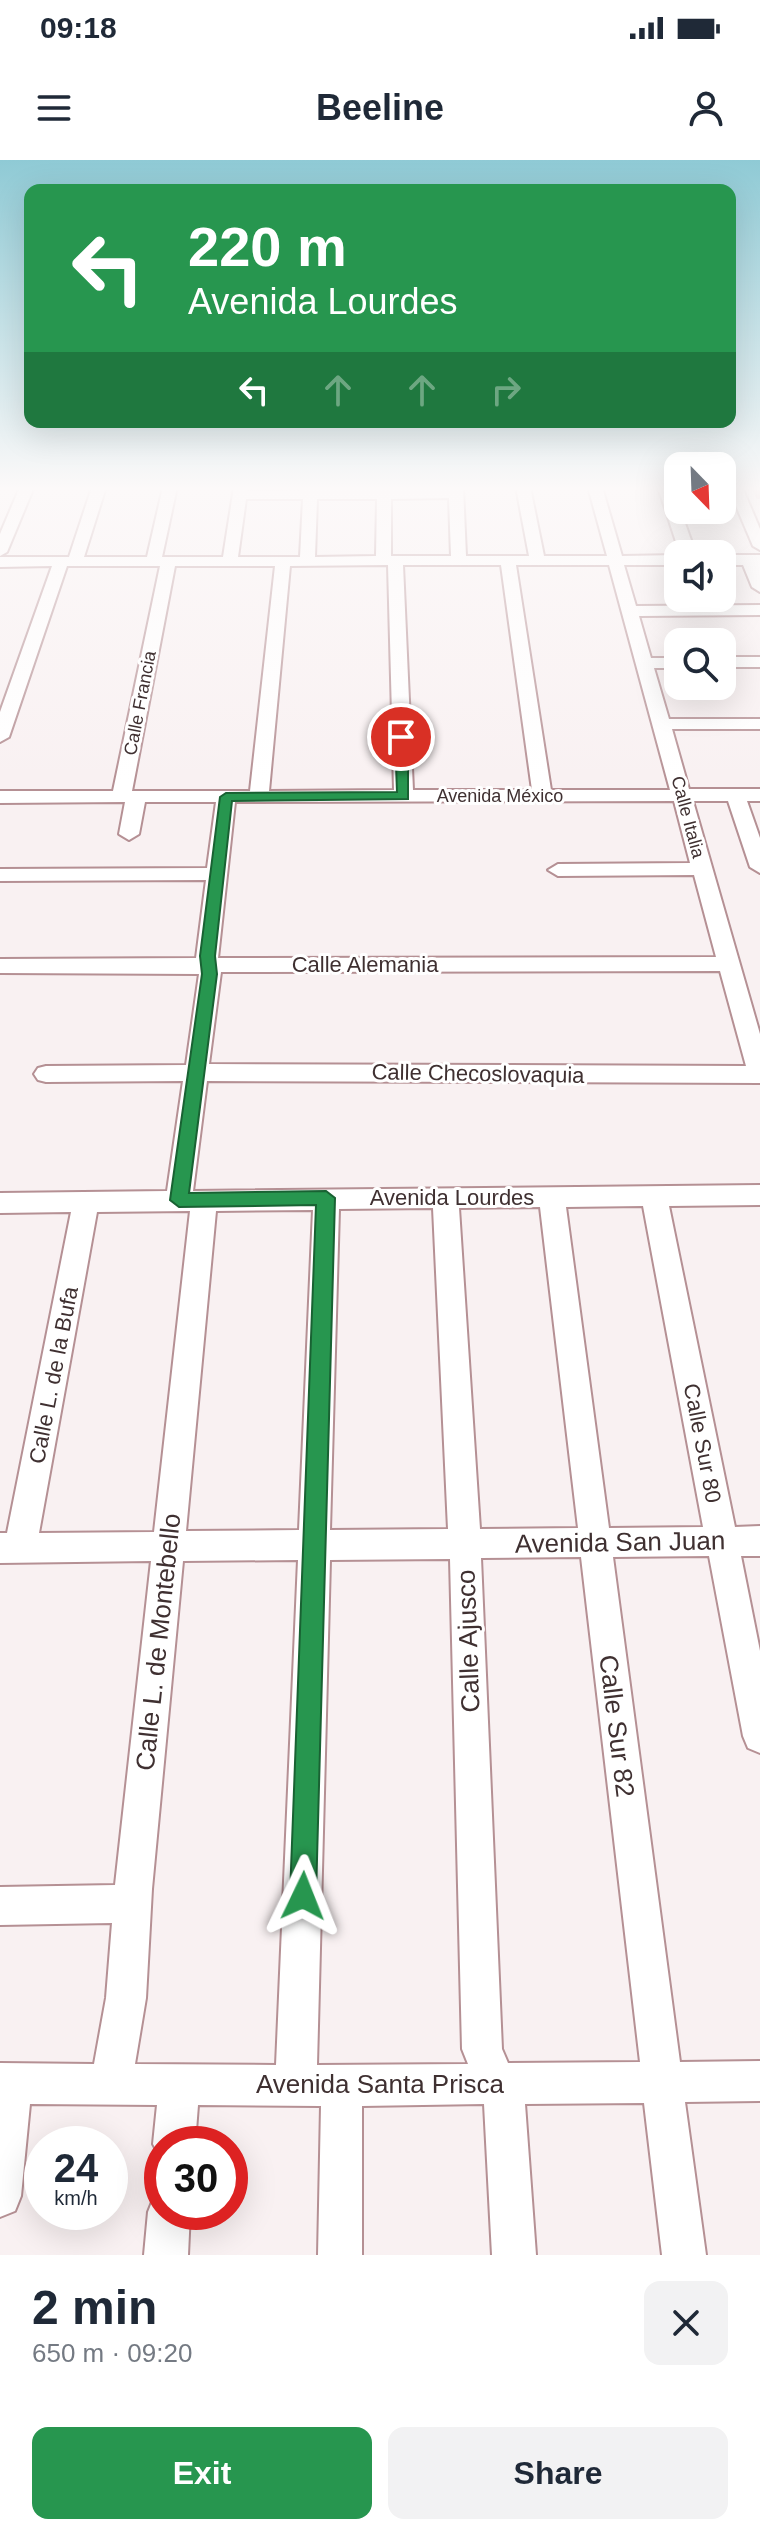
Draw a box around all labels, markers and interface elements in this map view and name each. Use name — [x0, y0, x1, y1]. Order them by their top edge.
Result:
text: 09:18 — [40, 11, 117, 44]
icon: menu — [32, 86, 76, 130]
icon: person — [684, 86, 728, 130]
text: Beeline — [316, 87, 444, 128]
text: 220 m — [188, 215, 347, 278]
icon: left — [56, 216, 160, 320]
text: Avenida Lourdes — [188, 281, 458, 322]
icon: left — [232, 368, 276, 412]
icon: ahead — [316, 368, 360, 412]
icon: ahead — [400, 368, 444, 412]
icon: right — [484, 368, 528, 412]
north arrow — [664, 452, 736, 524]
map controls — [664, 452, 736, 700]
button: sound — [664, 540, 736, 612]
button: search — [664, 628, 736, 700]
street label: Calle Francia — [120, 648, 160, 757]
pin — [367, 703, 435, 771]
icon: arrive — [379, 715, 423, 759]
street label: Calle Italia — [667, 774, 709, 861]
street label: Avenida México — [437, 786, 563, 806]
street label: Calle Alemania — [292, 952, 439, 977]
street label: Calle Checoslovaquia — [371, 1059, 585, 1088]
street label: Avenida Lourdes — [370, 1185, 534, 1210]
street label: Calle L. de la Bufa — [24, 1284, 83, 1466]
street label: Calle Sur 80 — [679, 1381, 726, 1505]
street label: Calle L. de Montebello — [130, 1512, 186, 1772]
street label: Avenida San Juan — [514, 1525, 726, 1559]
street label: Calle Ajusco — [451, 1569, 485, 1713]
street label: Calle Sur 82 — [593, 1653, 641, 1799]
position arrow — [261, 1854, 345, 1938]
street label: Avenida Santa Prisca — [256, 2069, 505, 2099]
speed limit sign: 30 — [144, 2126, 248, 2230]
text: 24 — [54, 2146, 98, 2190]
text: km/h — [54, 2187, 98, 2209]
text: 2 min — [32, 2281, 157, 2334]
button: close — [644, 2281, 728, 2365]
text: 650 m · 09:20 — [32, 2338, 192, 2368]
button: Exit — [32, 2427, 372, 2519]
button: Share — [388, 2427, 728, 2519]

